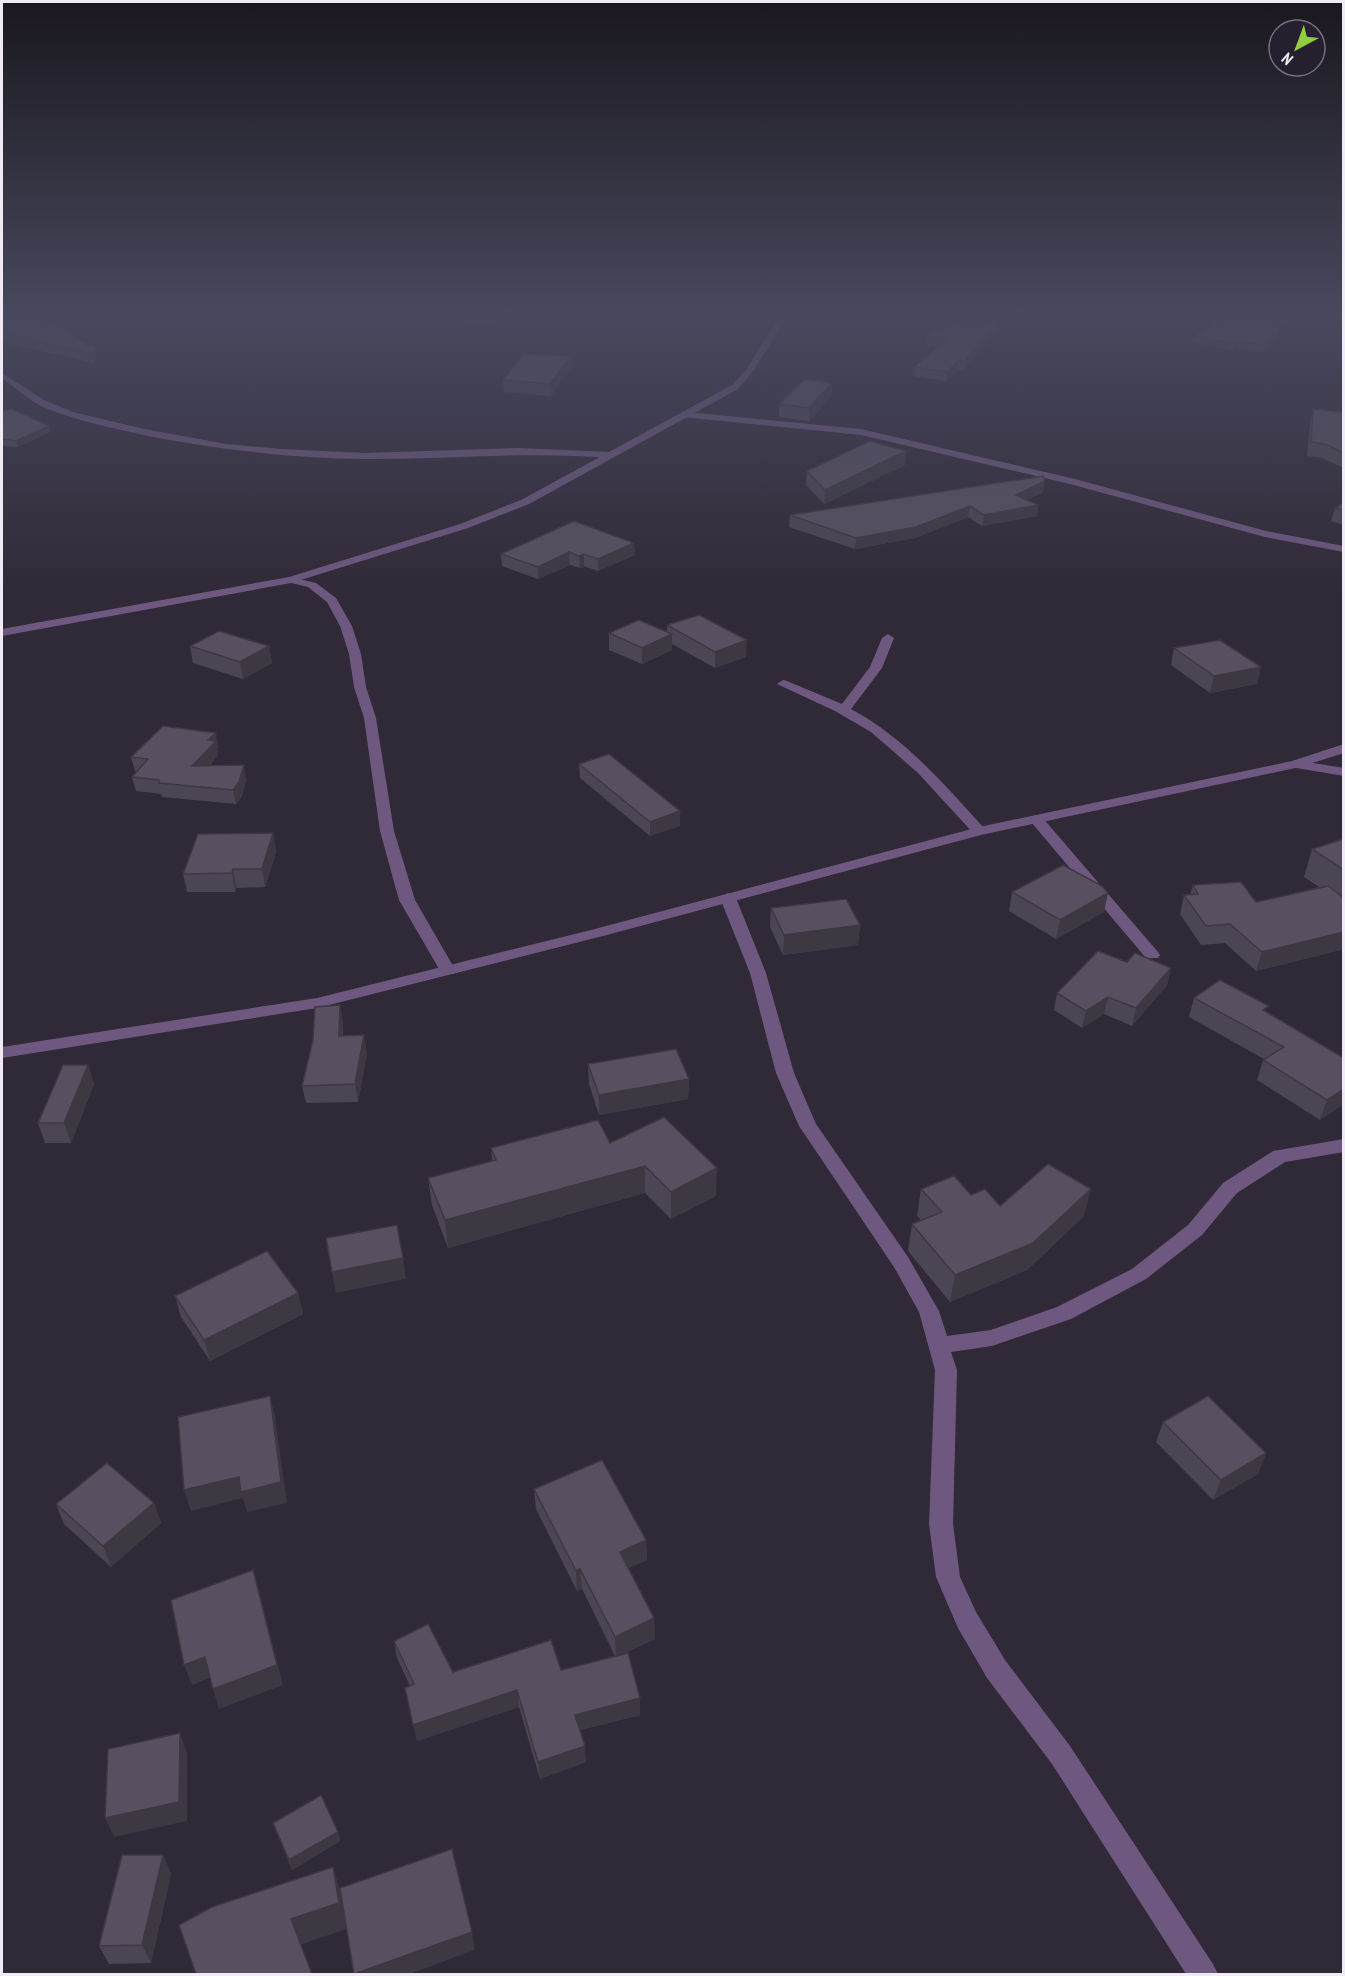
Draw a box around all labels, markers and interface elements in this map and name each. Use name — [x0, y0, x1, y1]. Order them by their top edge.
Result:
north arrow — [1267, 18, 1327, 78]
text: N — [1277, 49, 1297, 70]

